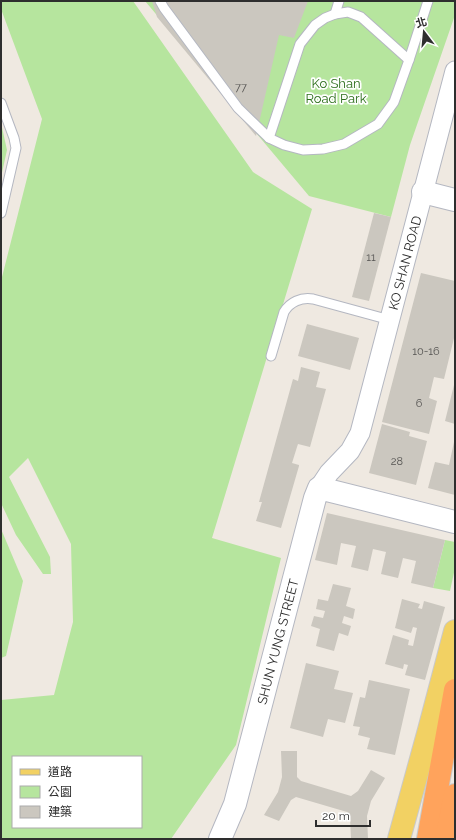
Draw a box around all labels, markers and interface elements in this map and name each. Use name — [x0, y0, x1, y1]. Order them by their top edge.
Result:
north arrow — [404, 12, 444, 52]
text: 北 — [414, 15, 428, 31]
park label: Ko Shan Road Park — [305, 76, 367, 106]
house number: 77 — [235, 81, 247, 94]
street label: KO SHAN ROAD — [386, 214, 425, 312]
house number: 11 — [366, 251, 376, 264]
house number: 10-16 — [412, 345, 440, 358]
house number: 6 — [416, 397, 423, 410]
house number: 28 — [391, 455, 403, 468]
street label: SHUN YUNG STREET — [254, 577, 302, 706]
legend — [12, 756, 142, 828]
text: 道路 — [48, 765, 72, 779]
text: 公園 — [48, 785, 72, 799]
scale bar — [316, 802, 370, 828]
text: 建築 — [48, 805, 72, 819]
text: 20 m — [322, 809, 350, 823]

